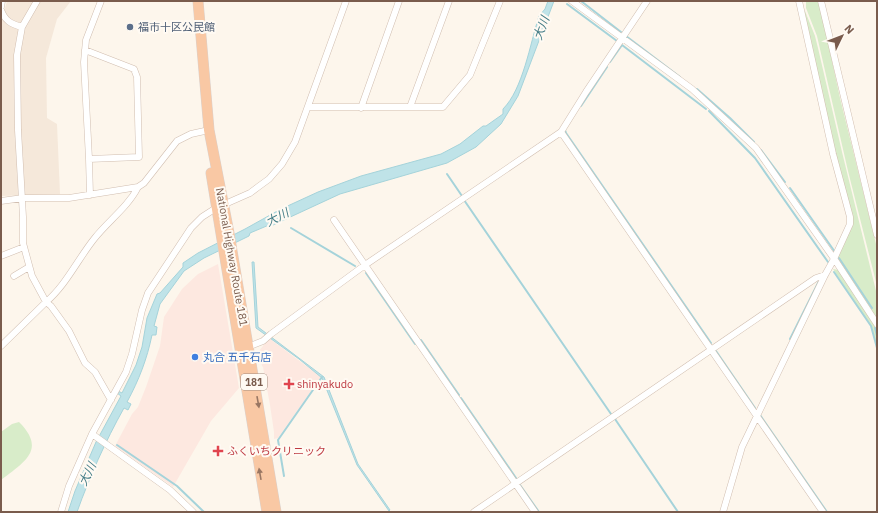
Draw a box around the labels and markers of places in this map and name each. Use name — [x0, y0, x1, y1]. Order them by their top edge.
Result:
place label: 福市十区公民館 — [138, 20, 215, 34]
marker: 福市十区公民館 — [125, 22, 135, 32]
place label: 丸合 五千石店 — [203, 350, 272, 364]
marker: 丸合 五千石店 — [190, 352, 200, 362]
place label: shinyakudo — [297, 377, 353, 391]
marker: shinyakudo — [284, 379, 294, 389]
place label: ふくいちクリニック — [227, 444, 326, 458]
marker: ふくいちクリニック — [212, 445, 224, 457]

